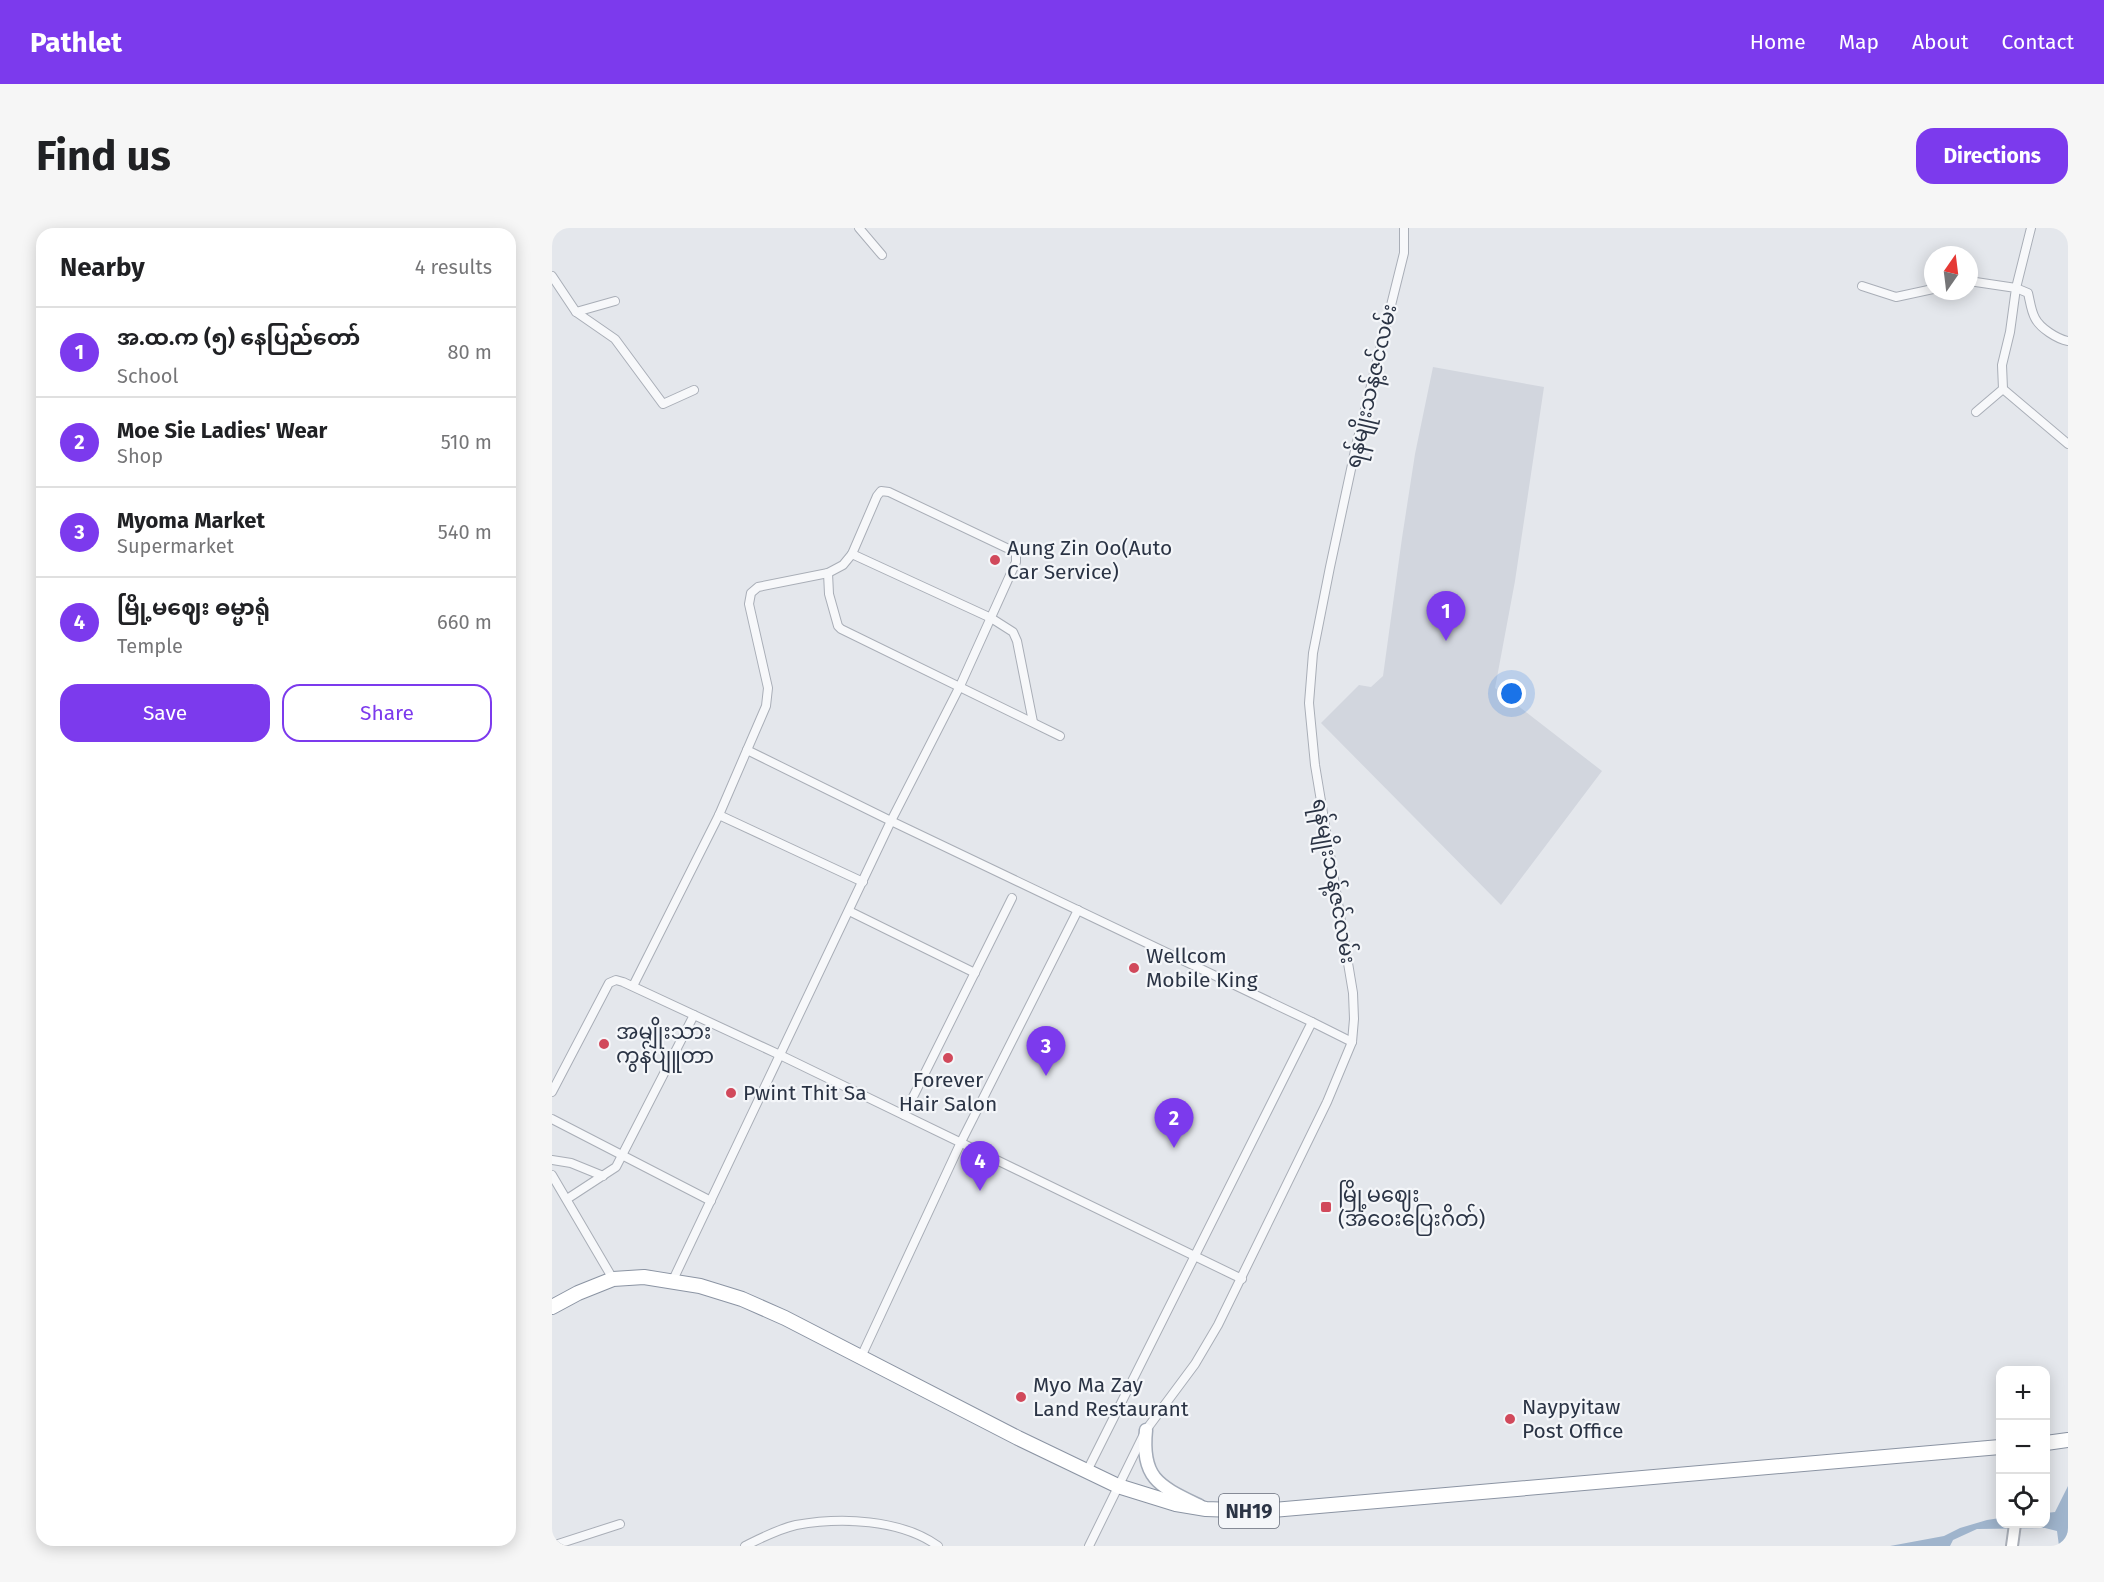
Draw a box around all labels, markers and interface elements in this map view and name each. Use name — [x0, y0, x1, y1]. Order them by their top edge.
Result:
text: Pathlet — [30, 26, 122, 59]
text: Home — [1750, 29, 1806, 55]
text: Map — [1839, 29, 1879, 55]
text: About — [1912, 29, 1969, 55]
text: Contact — [2002, 29, 2074, 55]
button: Directions — [1916, 128, 2068, 184]
text: Find us — [36, 131, 171, 181]
north arrow — [1924, 246, 1978, 300]
text: Nearby — [60, 252, 145, 283]
text: 4 results — [415, 255, 492, 279]
street label: ရန်မျိုးသန့်ဇင်လမ်း — [1337, 301, 1407, 472]
text: အ.ထ.က (၅) နေပြည်တော် — [117, 324, 360, 351]
text: 1 — [75, 340, 84, 364]
text: 80 m — [447, 340, 492, 364]
text: School — [117, 364, 178, 388]
text: Moe Sie Ladies' Wear — [117, 417, 327, 444]
text: 2 — [74, 430, 85, 454]
text: 510 m — [441, 430, 492, 454]
text: Shop — [117, 444, 163, 468]
text: Myoma Market — [117, 507, 265, 534]
text: 3 — [74, 520, 85, 544]
text: 540 m — [438, 520, 492, 544]
text: Supermarket — [117, 534, 234, 558]
place label: Aung Zin Oo(Auto Car Service) — [1007, 535, 1172, 585]
marker: Aung Zin Oo(Auto Car Service) — [988, 553, 1002, 567]
pin: 1 — [1426, 592, 1466, 641]
text: မြို့မဈေး ဓမ္မာရုံ — [117, 594, 270, 621]
text: 4 — [74, 610, 85, 634]
text: 660 m — [437, 610, 492, 634]
text: Temple — [117, 634, 183, 658]
your location — [1497, 679, 1526, 708]
button: Save — [60, 684, 270, 742]
button: Share — [282, 684, 492, 742]
street label: ရန်မျိုးသန့်ဇင်လမ်း — [1302, 796, 1364, 967]
place label: Wellcom Mobile King — [1146, 943, 1258, 993]
marker: Wellcom Mobile King — [1127, 961, 1141, 975]
place label: အမျိုးသား ကွန်ပျူတာ — [616, 1016, 714, 1074]
pin: 3 — [1026, 1026, 1066, 1076]
marker: အမျိုးသား ကွန်ပျူတာ — [597, 1037, 611, 1051]
marker: Forever Hair Salon — [941, 1051, 955, 1065]
place label: Forever Hair Salon — [899, 1067, 997, 1117]
place label: Pwint Thit Sa — [743, 1080, 867, 1106]
marker: Pwint Thit Sa — [724, 1086, 738, 1100]
pin: 2 — [1154, 1098, 1194, 1148]
pin: 4 — [960, 1142, 1000, 1191]
place label: မြို့မဈေး (အဝေးပြေးဂိတ်) — [1338, 1179, 1485, 1236]
marker: မြို့မဈေး (အဝေးပြေးဂိတ်) — [1319, 1200, 1333, 1214]
map controls — [1996, 1366, 2050, 1528]
button: + — [1996, 1366, 2050, 1420]
place label: Myo Ma Zay Land Restaurant — [1033, 1372, 1189, 1422]
marker: Myo Ma Zay Land Restaurant — [1014, 1390, 1028, 1404]
place label: Naypyitaw Post Office — [1522, 1394, 1624, 1444]
marker: Naypyitaw Post Office — [1503, 1412, 1517, 1426]
button: − — [1996, 1420, 2050, 1474]
button: locate — [1996, 1474, 2050, 1528]
road number: NH19 — [1219, 1494, 1279, 1528]

